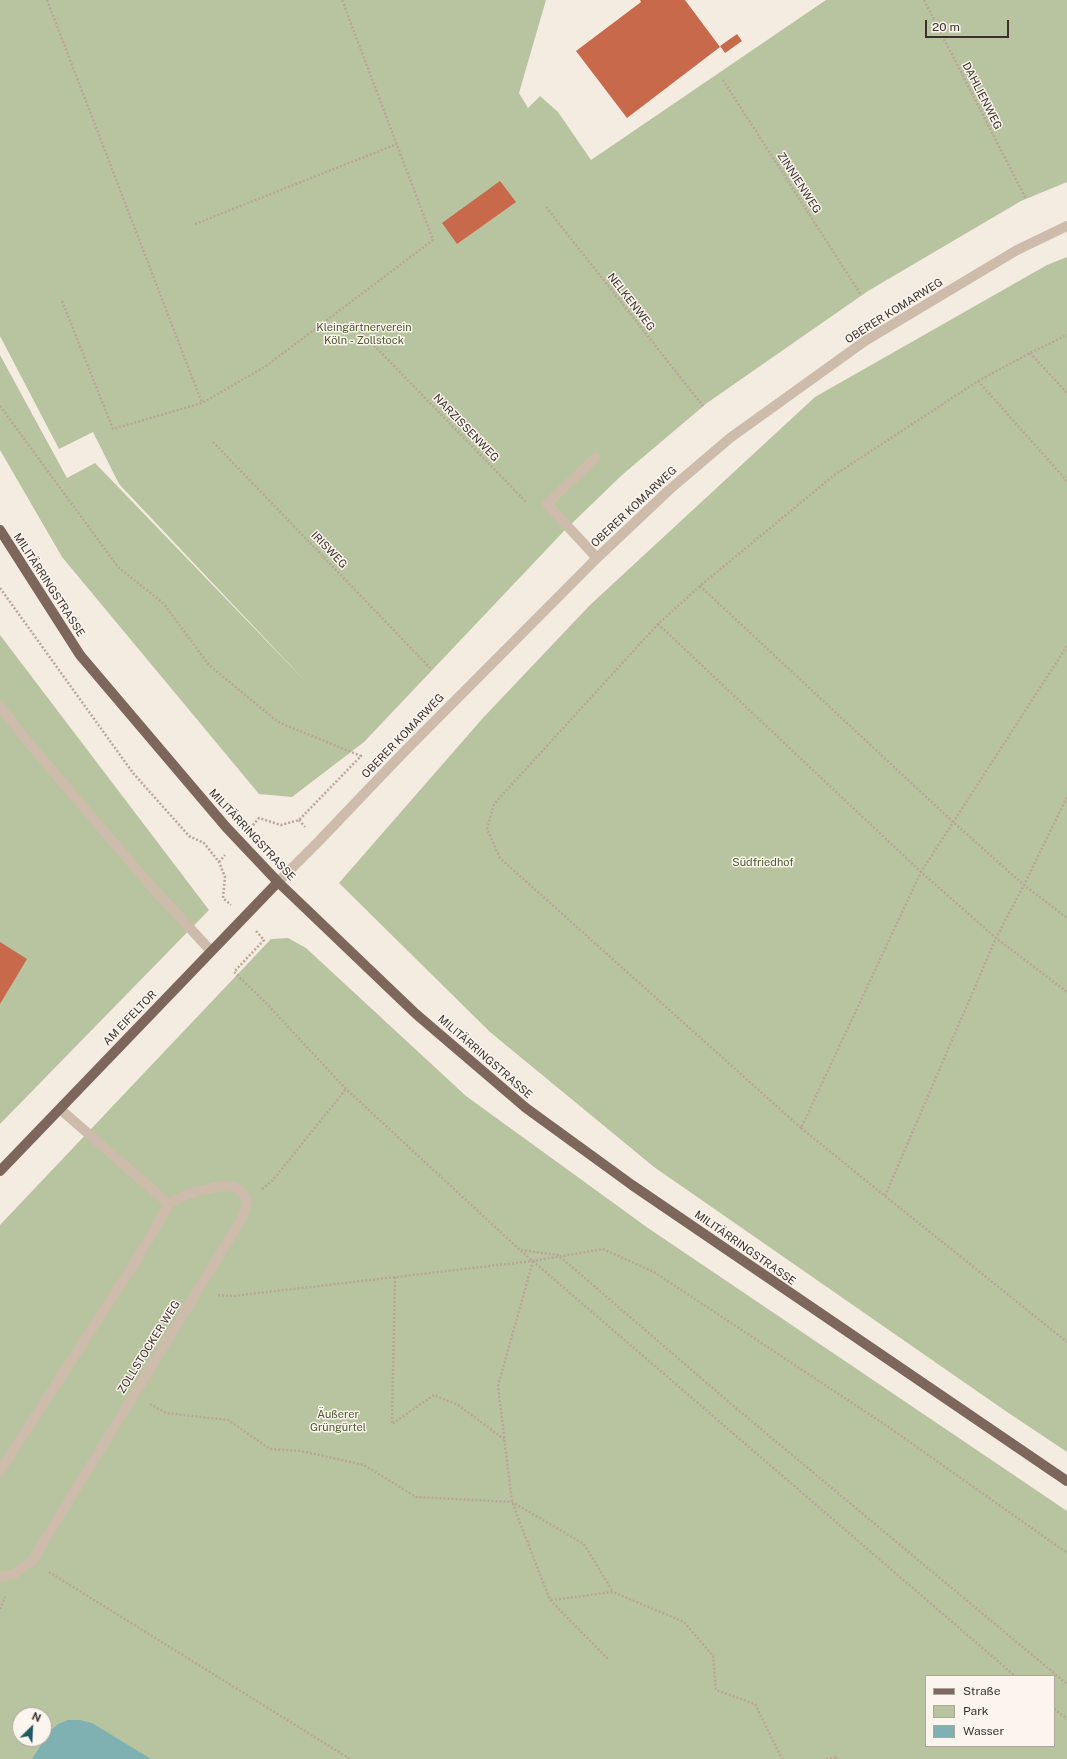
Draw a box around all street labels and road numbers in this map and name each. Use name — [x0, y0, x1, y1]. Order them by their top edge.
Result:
street label: DAHLIENWEG — [959, 60, 1005, 132]
street label: ZINNIENWEG — [774, 150, 824, 216]
street label: NELKENWEG — [604, 271, 658, 333]
street label: OBERER KOMARWEG — [843, 276, 945, 346]
street label: NARZISSENWEG — [430, 391, 502, 465]
street label: OBERER KOMARWEG — [588, 464, 680, 550]
street label: IRISWEG — [308, 529, 350, 571]
street label: MILITÄRRINGSTRASSE — [11, 531, 87, 639]
street label: OBERER KOMARWEG — [359, 691, 447, 781]
street label: MILITÄRRINGSTRASSE — [206, 786, 298, 884]
street label: AM EIFELTOR — [101, 988, 159, 1048]
street label: MILITÄRRINGSTRASSE — [435, 1013, 535, 1101]
street label: MILITÄRRINGSTRASSE — [692, 1208, 798, 1288]
street label: ZOLLSTOCKER WEG — [115, 1298, 183, 1396]

